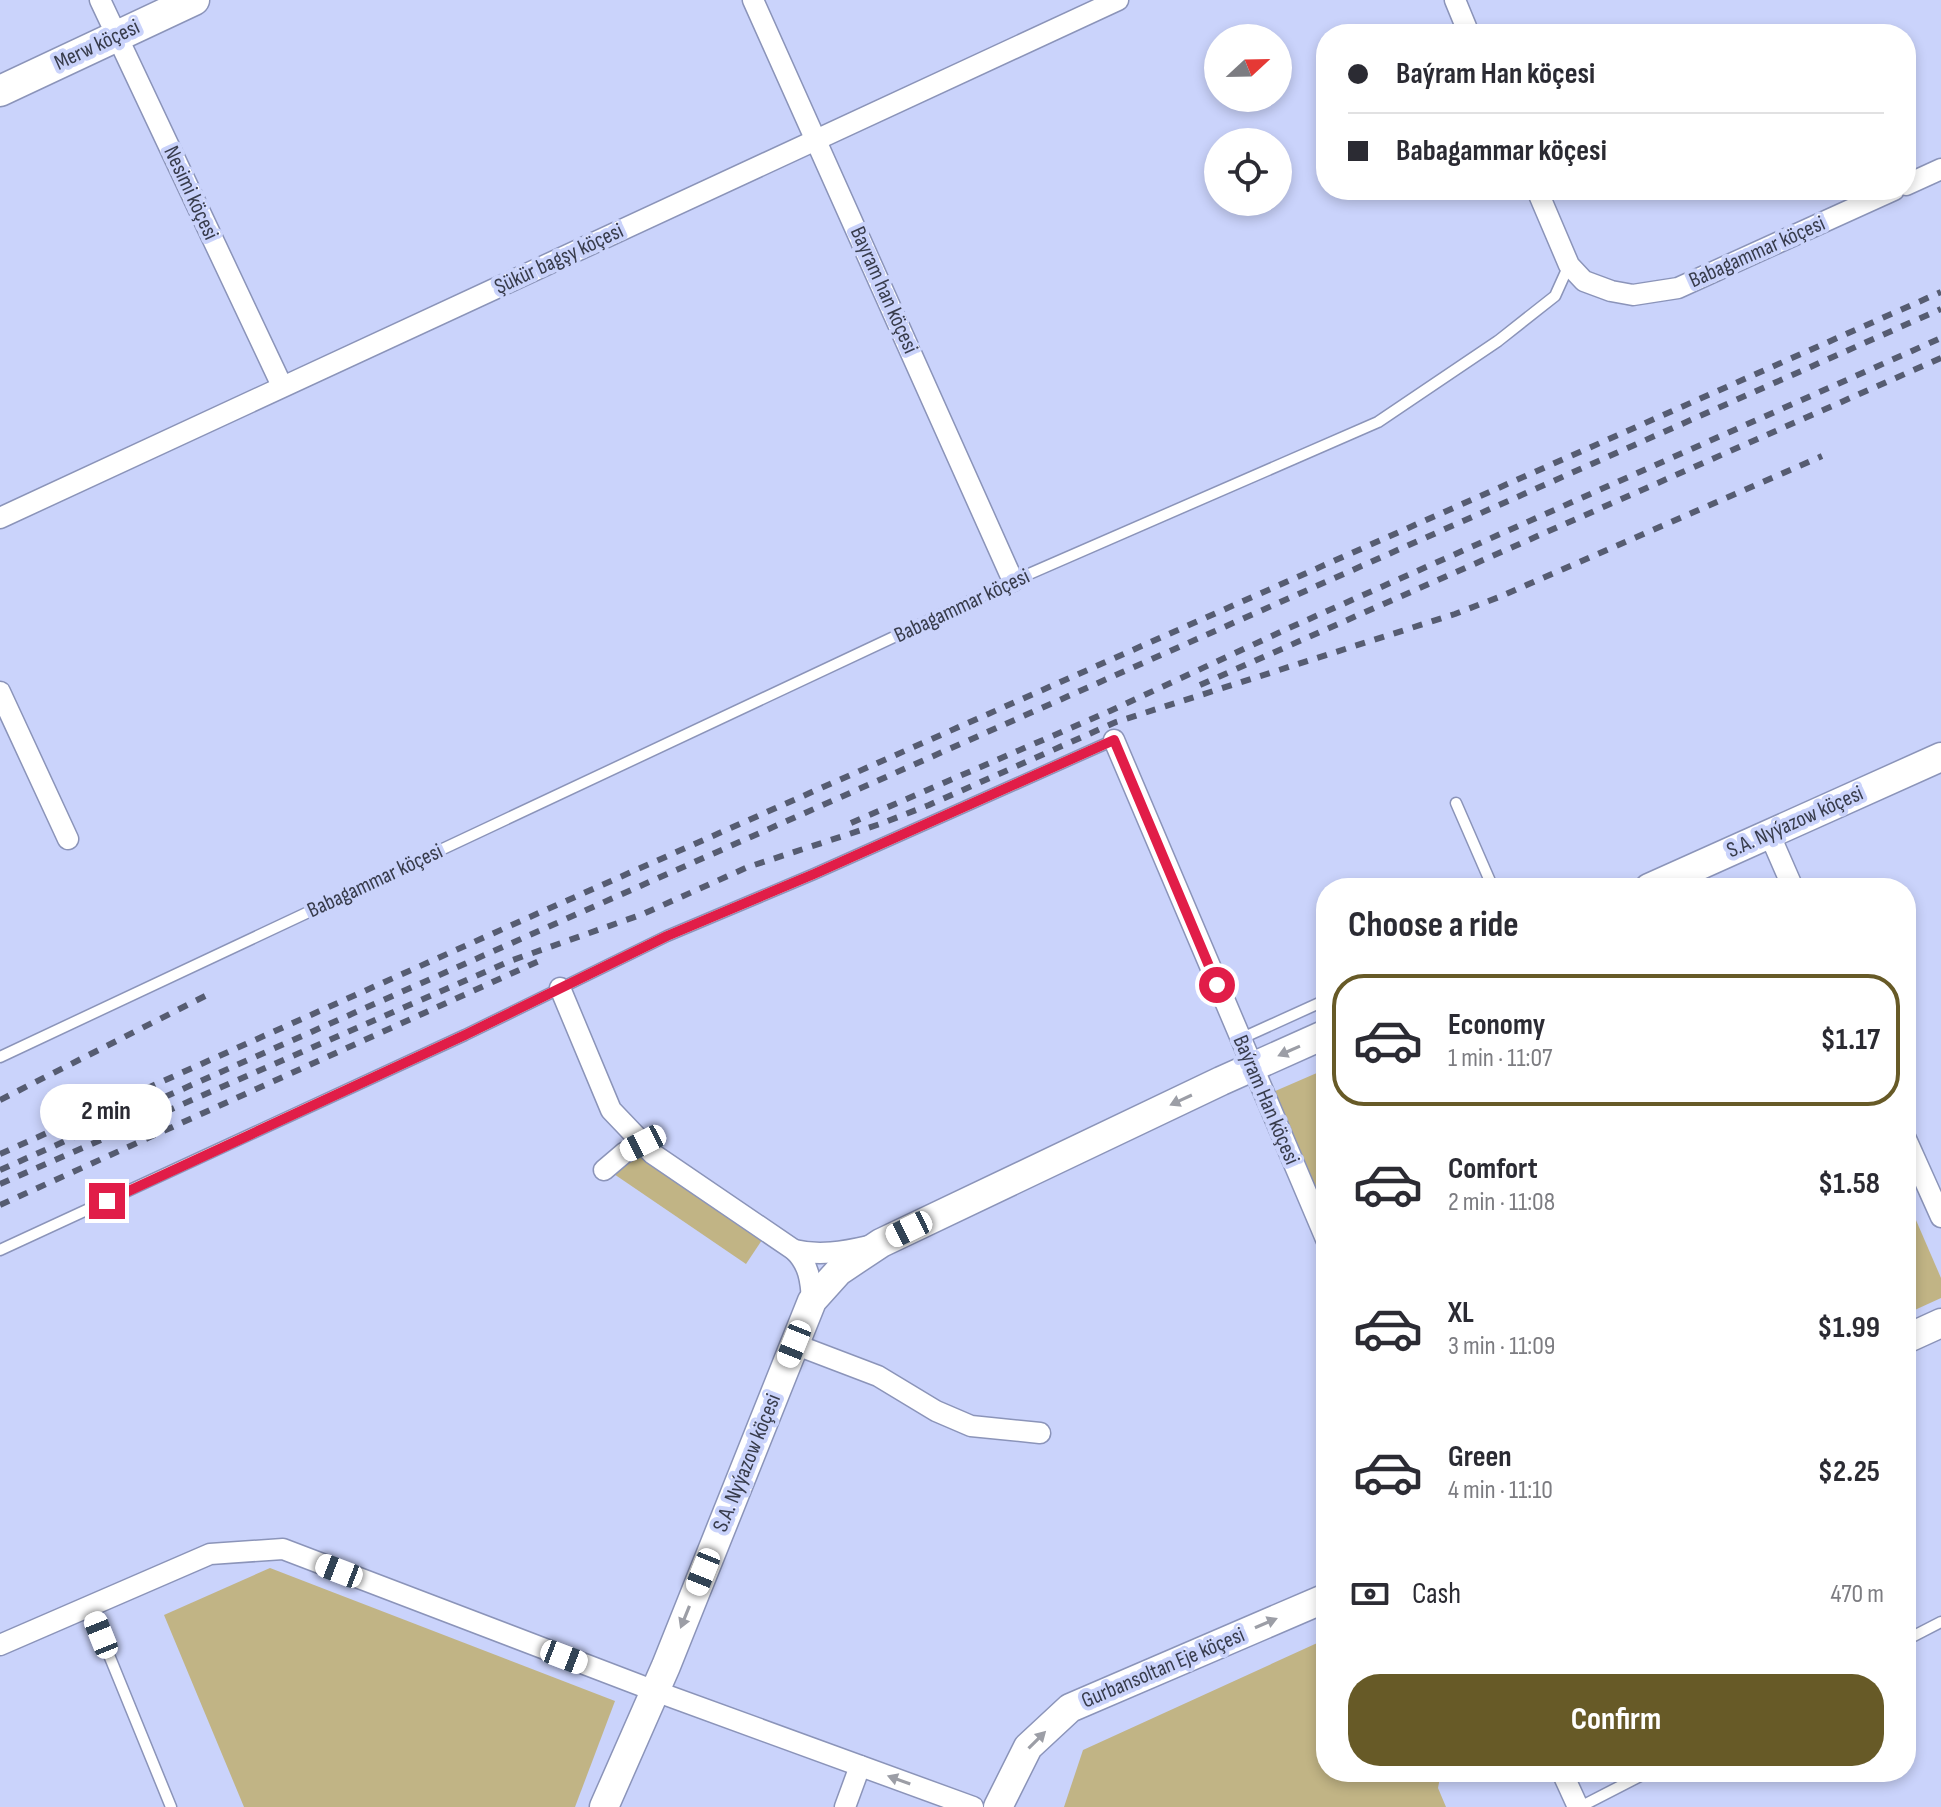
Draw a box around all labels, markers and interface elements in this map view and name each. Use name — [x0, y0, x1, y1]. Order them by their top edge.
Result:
street label: Merw köçesi — [50, 14, 144, 76]
north arrow — [1204, 24, 1292, 112]
map controls — [1204, 24, 1292, 216]
text: Baýram Han köçesi — [1396, 56, 1595, 92]
button: locate — [1204, 128, 1292, 216]
text: Babagammar köçesi — [1396, 133, 1607, 169]
street label: Nesimi köçesi — [158, 142, 224, 244]
street label: Babagammar köçesi — [1685, 210, 1829, 294]
street label: Şükür bagşy köçesi — [490, 217, 628, 301]
street label: Bayram han köçesi — [844, 222, 924, 358]
street label: Babagammar köçesi — [890, 563, 1034, 649]
street label: S.A. Nyýazow köçesi — [1723, 780, 1867, 864]
street label: Babagammar köçesi — [303, 838, 447, 924]
text: Choose a ride — [1348, 904, 1519, 947]
route start — [1199, 967, 1235, 1003]
icon: car — [1352, 1004, 1424, 1076]
text: Economy — [1448, 1007, 1545, 1043]
text: $1.17 — [1820, 1022, 1880, 1058]
street label: Baýram Han köçesi — [1227, 1031, 1305, 1169]
text: 1 min · 11:07 — [1448, 1043, 1552, 1074]
one-way arrow — [1277, 1044, 1301, 1057]
callout: 2 min — [41, 1085, 173, 1141]
one-way arrow — [1169, 1093, 1193, 1107]
text: 2 min — [81, 1096, 131, 1127]
car — [616, 1121, 670, 1165]
icon: car — [1352, 1148, 1424, 1220]
text: Comfort — [1448, 1151, 1538, 1187]
text: $1.58 — [1818, 1166, 1880, 1202]
route end — [89, 1183, 125, 1219]
text: 2 min · 11:08 — [1448, 1187, 1555, 1218]
car — [882, 1208, 936, 1250]
icon: car — [1352, 1292, 1424, 1364]
text: XL — [1448, 1295, 1474, 1331]
text: $1.99 — [1817, 1310, 1880, 1346]
car — [774, 1317, 814, 1371]
text: 3 min · 11:09 — [1448, 1331, 1555, 1362]
street label: S.A. Nyýazow köçesi — [707, 1390, 787, 1536]
icon: car — [1352, 1436, 1424, 1508]
text: Green — [1448, 1439, 1512, 1475]
text: $2.25 — [1818, 1454, 1880, 1490]
text: 4 min · 11:10 — [1448, 1475, 1553, 1506]
car — [683, 1545, 723, 1599]
car — [312, 1551, 366, 1591]
icon: cash — [1348, 1572, 1392, 1616]
text: Cash — [1412, 1576, 1461, 1612]
text: 470 m — [1831, 1579, 1884, 1610]
one-way arrow — [678, 1605, 691, 1629]
car — [81, 1608, 121, 1662]
one-way arrow — [1254, 1617, 1278, 1630]
street label: Gurbansoltan Eje köçesi — [1077, 1621, 1249, 1715]
car — [537, 1637, 591, 1677]
button: Confirm — [1348, 1674, 1884, 1766]
one-way arrow — [1027, 1731, 1045, 1750]
one-way arrow — [887, 1774, 911, 1786]

